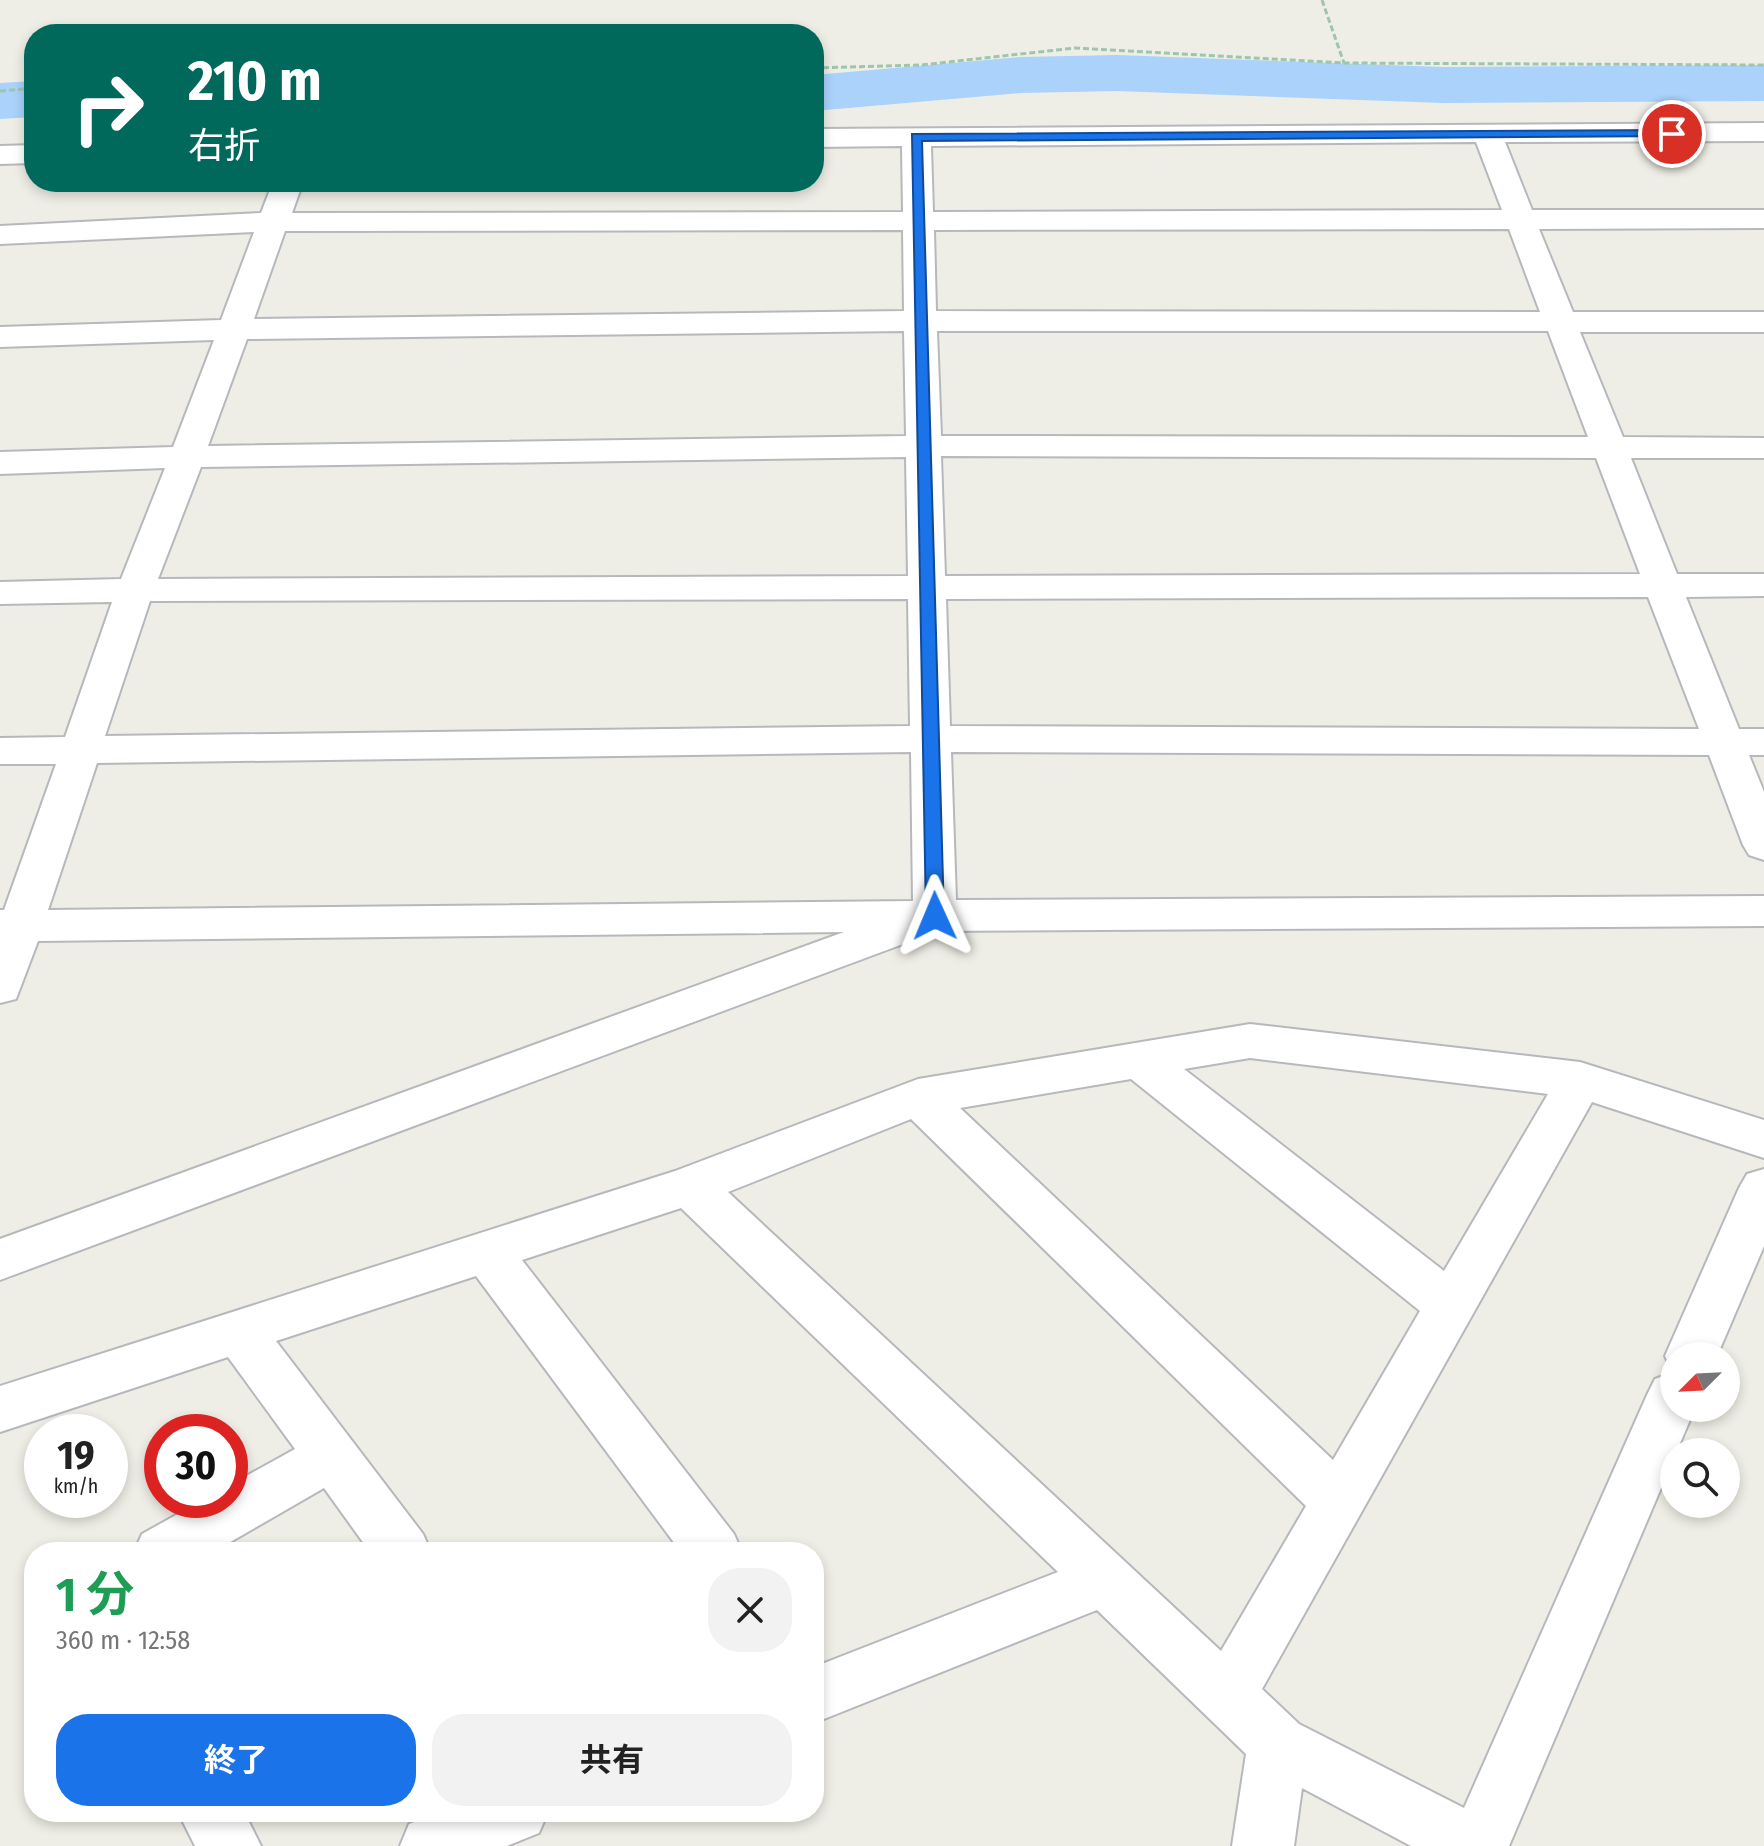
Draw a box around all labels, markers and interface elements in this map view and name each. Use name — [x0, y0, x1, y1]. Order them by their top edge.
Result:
text: 210 m — [188, 48, 322, 115]
icon: right — [56, 56, 160, 160]
pin — [1638, 100, 1706, 168]
icon: arrive — [1650, 112, 1694, 156]
text: 右折 — [188, 124, 260, 168]
position arrow — [893, 874, 977, 958]
north arrow — [1660, 1342, 1740, 1422]
map controls — [1660, 1342, 1740, 1518]
speed limit sign: 30 — [144, 1414, 248, 1518]
text: 19 — [57, 1432, 95, 1480]
button: search — [1660, 1438, 1740, 1518]
text: km/h — [54, 1474, 98, 1498]
text: 1 分 — [56, 1566, 134, 1624]
button: close — [708, 1568, 792, 1652]
text: 360 m · 12:58 — [56, 1625, 190, 1656]
button: 終了 — [56, 1714, 416, 1806]
button: 共有 — [432, 1714, 792, 1806]

